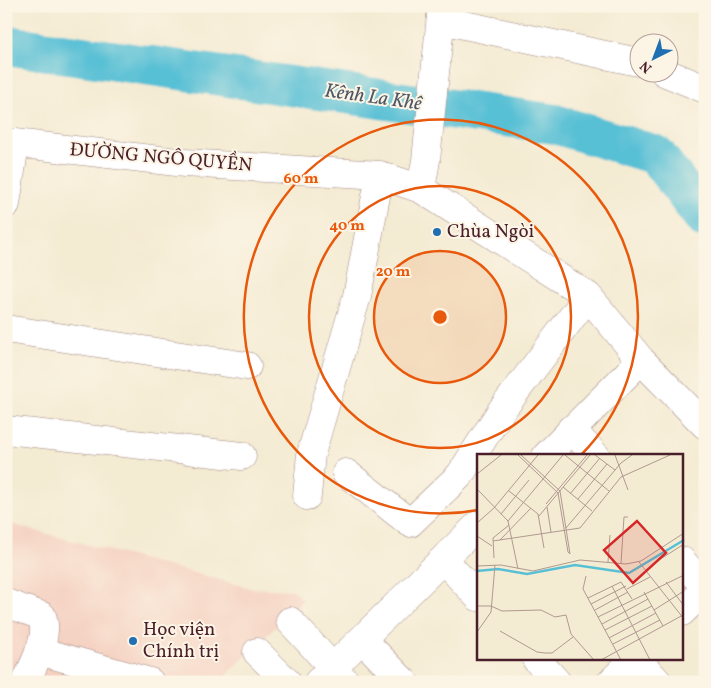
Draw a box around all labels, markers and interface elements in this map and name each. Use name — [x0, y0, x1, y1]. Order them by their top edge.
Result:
north arrow — [628, 32, 678, 82]
text: N — [636, 56, 656, 77]
water label: Kênh La Khê — [323, 77, 425, 119]
street label: ĐƯỜNG NGÔ QUYỀN — [69, 135, 254, 179]
text: 60 m — [284, 169, 319, 190]
text: 40 m — [329, 216, 365, 237]
place label: Chùa Ngòi — [447, 219, 535, 245]
marker: Chùa Ngòi — [431, 226, 443, 238]
text: 20 m — [376, 262, 411, 283]
centre of rings — [431, 308, 449, 326]
inset map — [477, 454, 684, 660]
place label: Học viện Chính trị — [143, 617, 220, 665]
marker: Học viện Chính trị — [127, 635, 139, 647]

